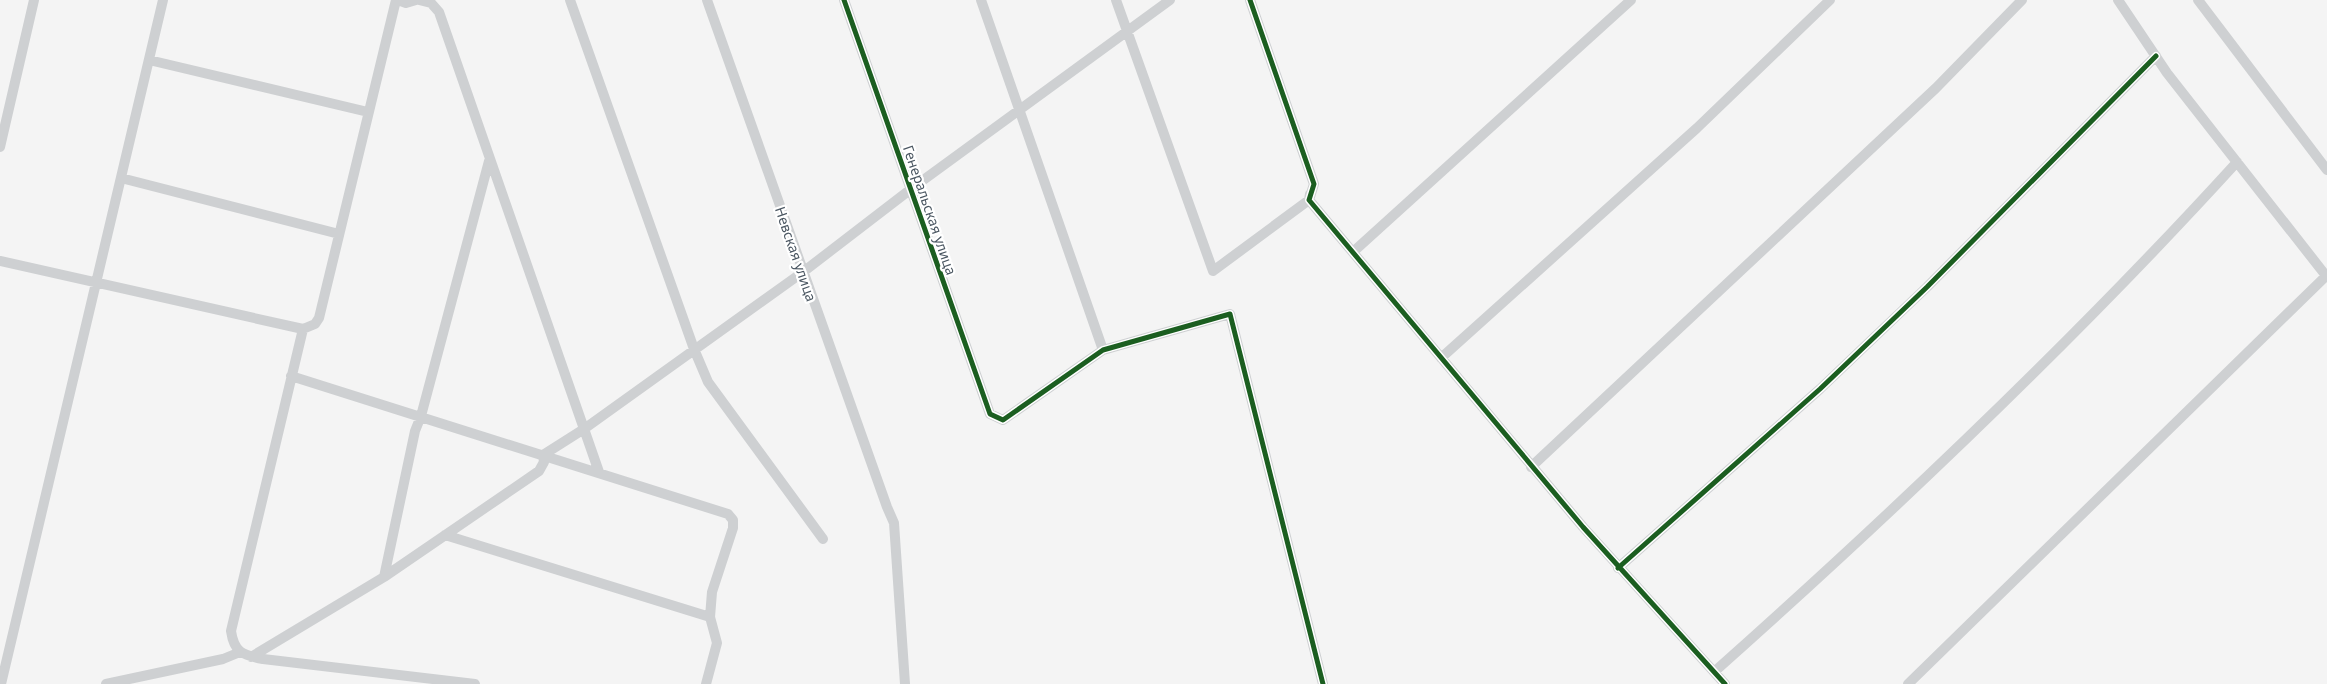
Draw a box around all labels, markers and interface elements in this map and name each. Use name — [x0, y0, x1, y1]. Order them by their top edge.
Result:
street label: Генеральская улица — [899, 143, 961, 277]
street label: Невская улица — [771, 204, 821, 304]

